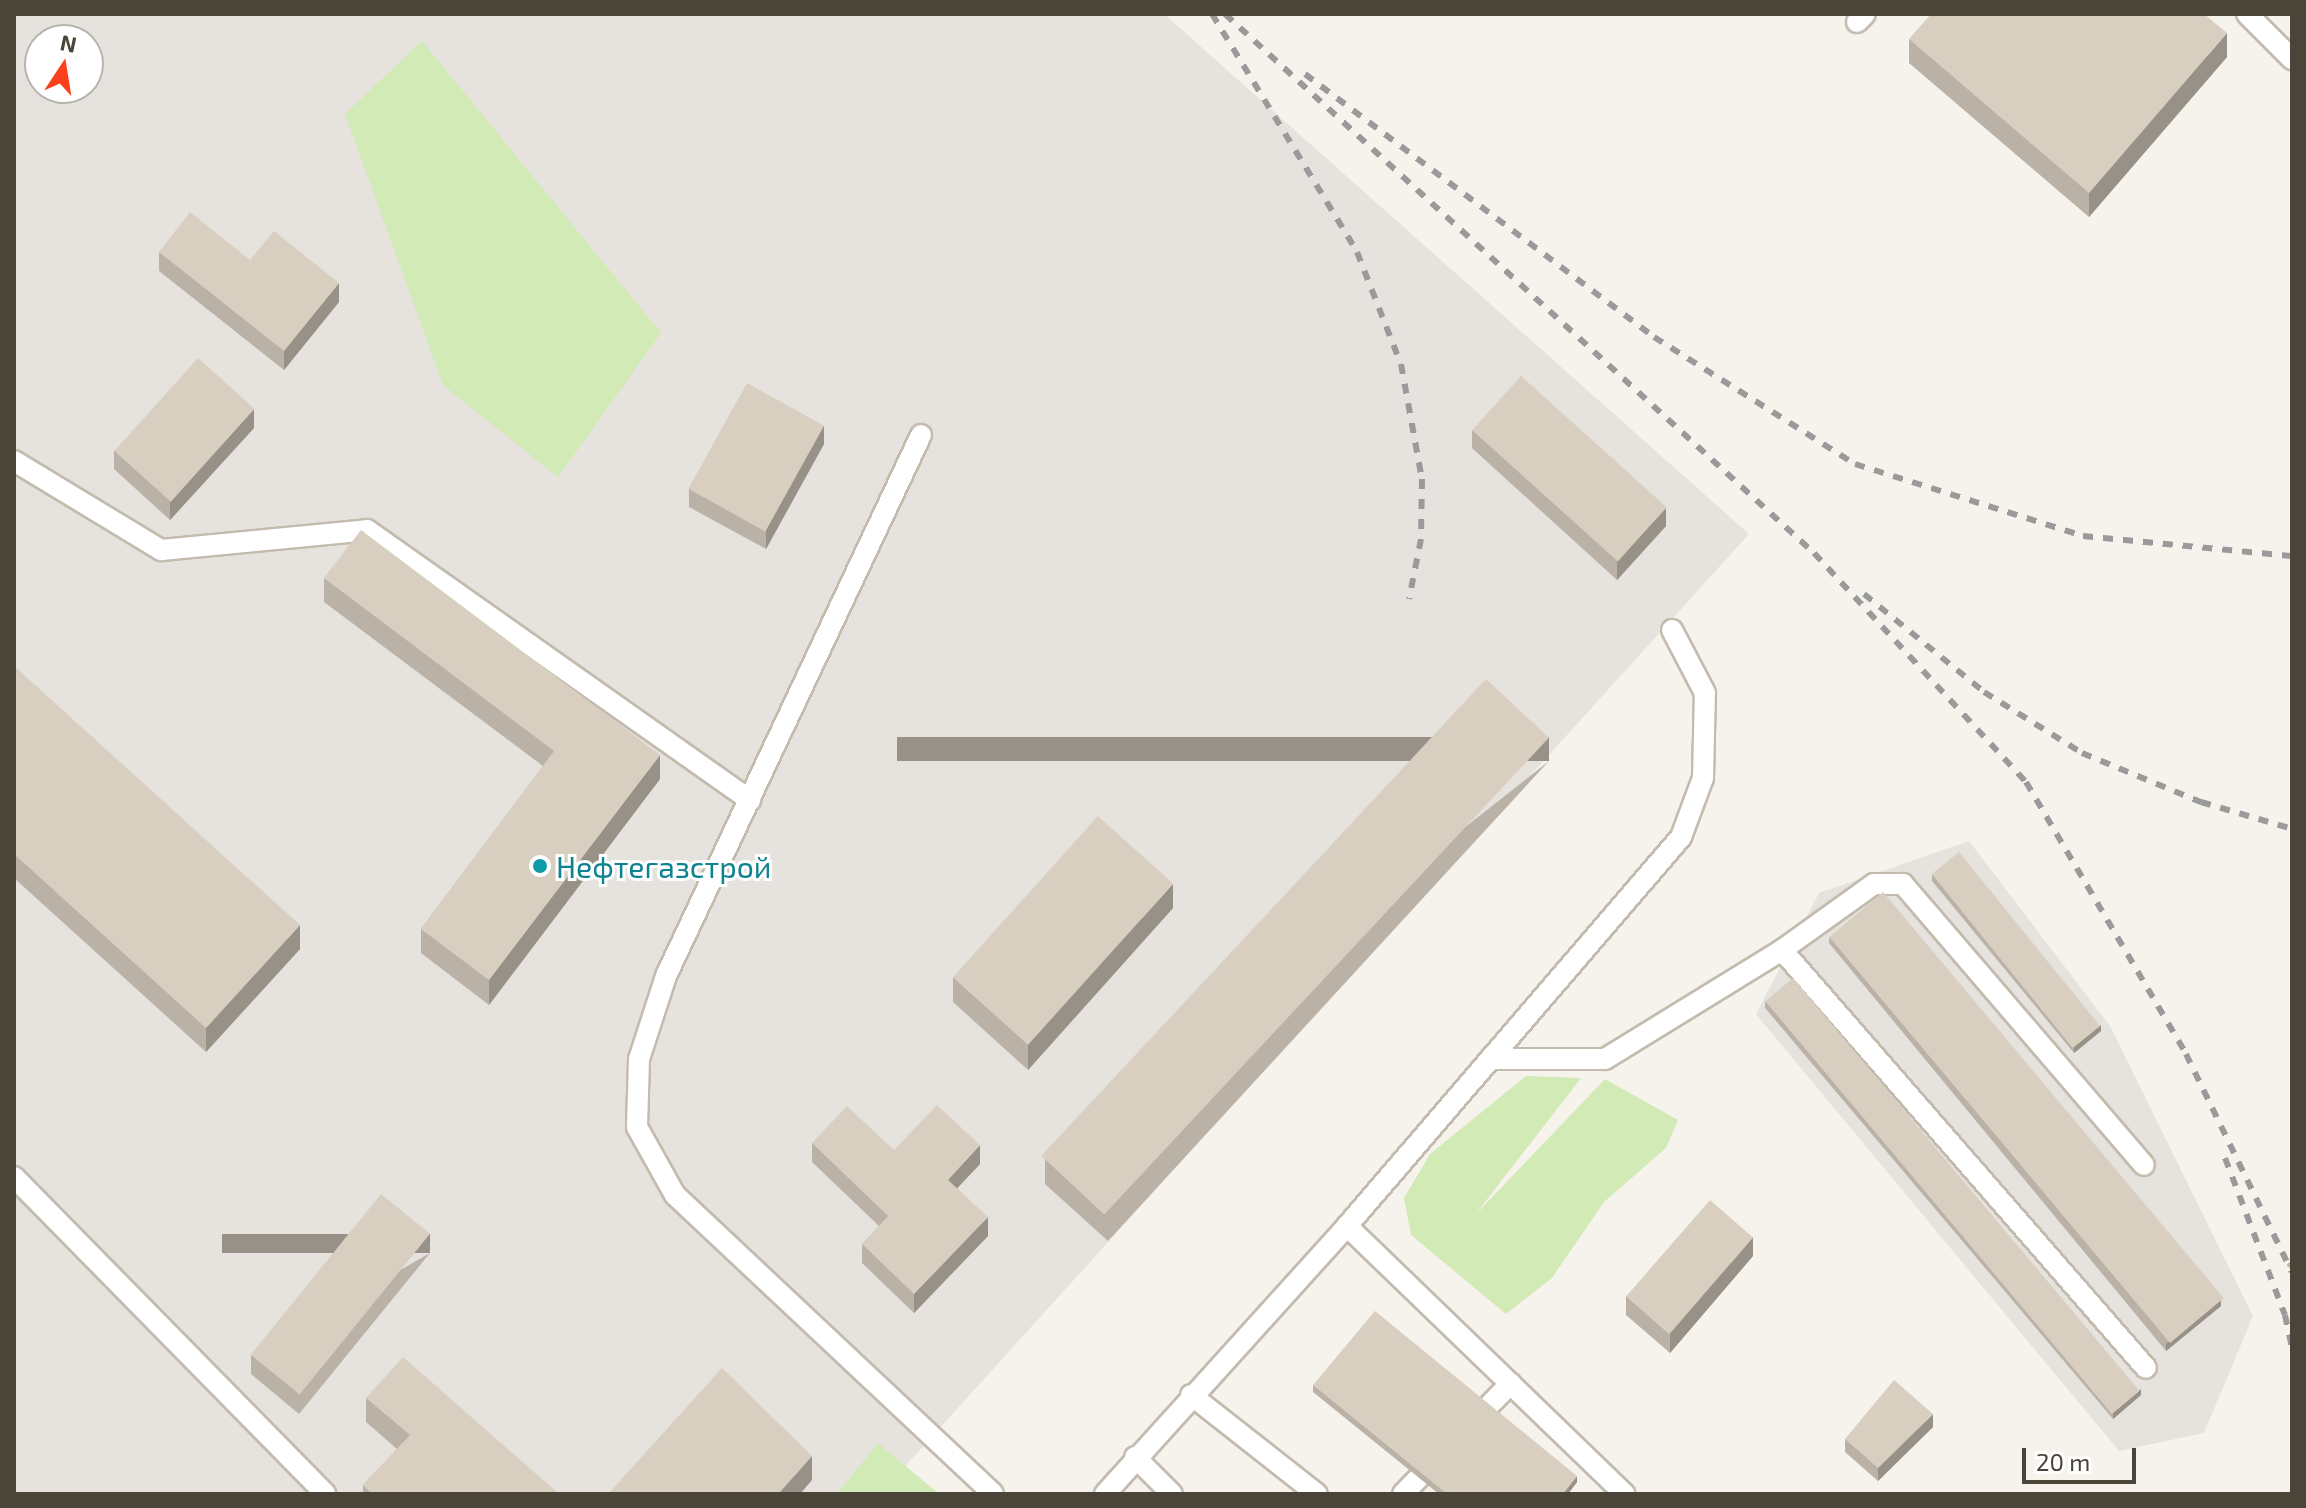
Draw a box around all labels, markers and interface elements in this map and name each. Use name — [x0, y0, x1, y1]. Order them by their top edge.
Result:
north arrow — [24, 24, 104, 104]
text: N — [58, 28, 79, 57]
place label: Нефтегазстрой — [556, 848, 771, 884]
marker: Нефтегазстрой — [531, 857, 549, 875]
scale bar — [2026, 1432, 2140, 1482]
text: 20 m — [2036, 1447, 2090, 1476]

